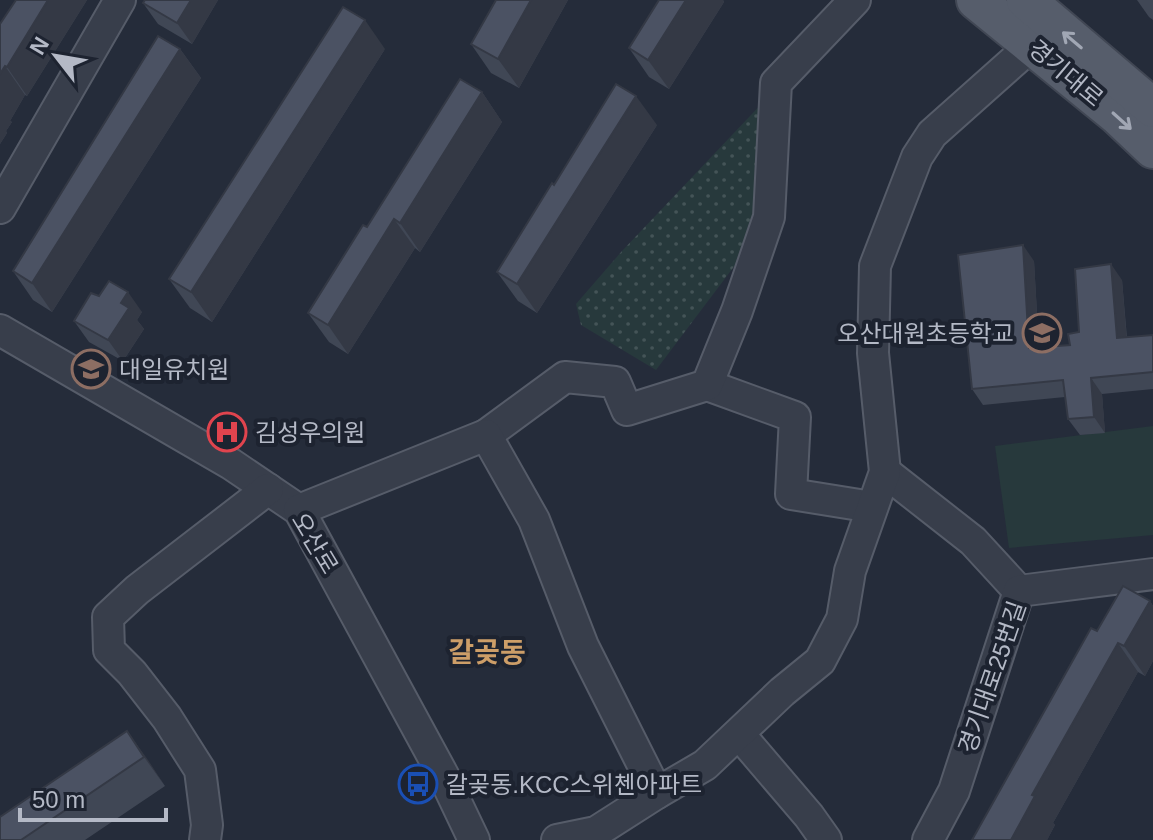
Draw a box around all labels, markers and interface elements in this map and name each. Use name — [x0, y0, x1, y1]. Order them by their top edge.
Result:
north arrow — [16, 16, 96, 96]
one-way arrow — [1063, 31, 1083, 49]
text: N — [24, 33, 54, 59]
street label: 경기대로 — [1023, 34, 1109, 112]
one-way arrow — [1112, 112, 1132, 130]
school or university icon: 오산대원초등학교 — [1021, 312, 1063, 354]
place label: 오산대원초등학교 — [837, 320, 1014, 347]
school or university icon: 대일유치원 — [70, 348, 112, 390]
place label: 대일유치원 — [119, 356, 229, 383]
hospital icon: 김성우의원 — [206, 411, 248, 453]
place label: 김성우의원 — [255, 419, 365, 446]
street label: 오산로 — [286, 508, 344, 578]
street label: 경기대로25번길 — [953, 597, 1031, 757]
district label: 갈곶동 — [448, 637, 526, 668]
bus stop icon: 갈곶동.KCC스위첸아파트 — [397, 763, 439, 805]
place label: 갈곶동.KCC스위첸아파트 — [446, 771, 702, 798]
scale bar — [20, 772, 166, 822]
text: 50 m — [32, 786, 85, 813]

